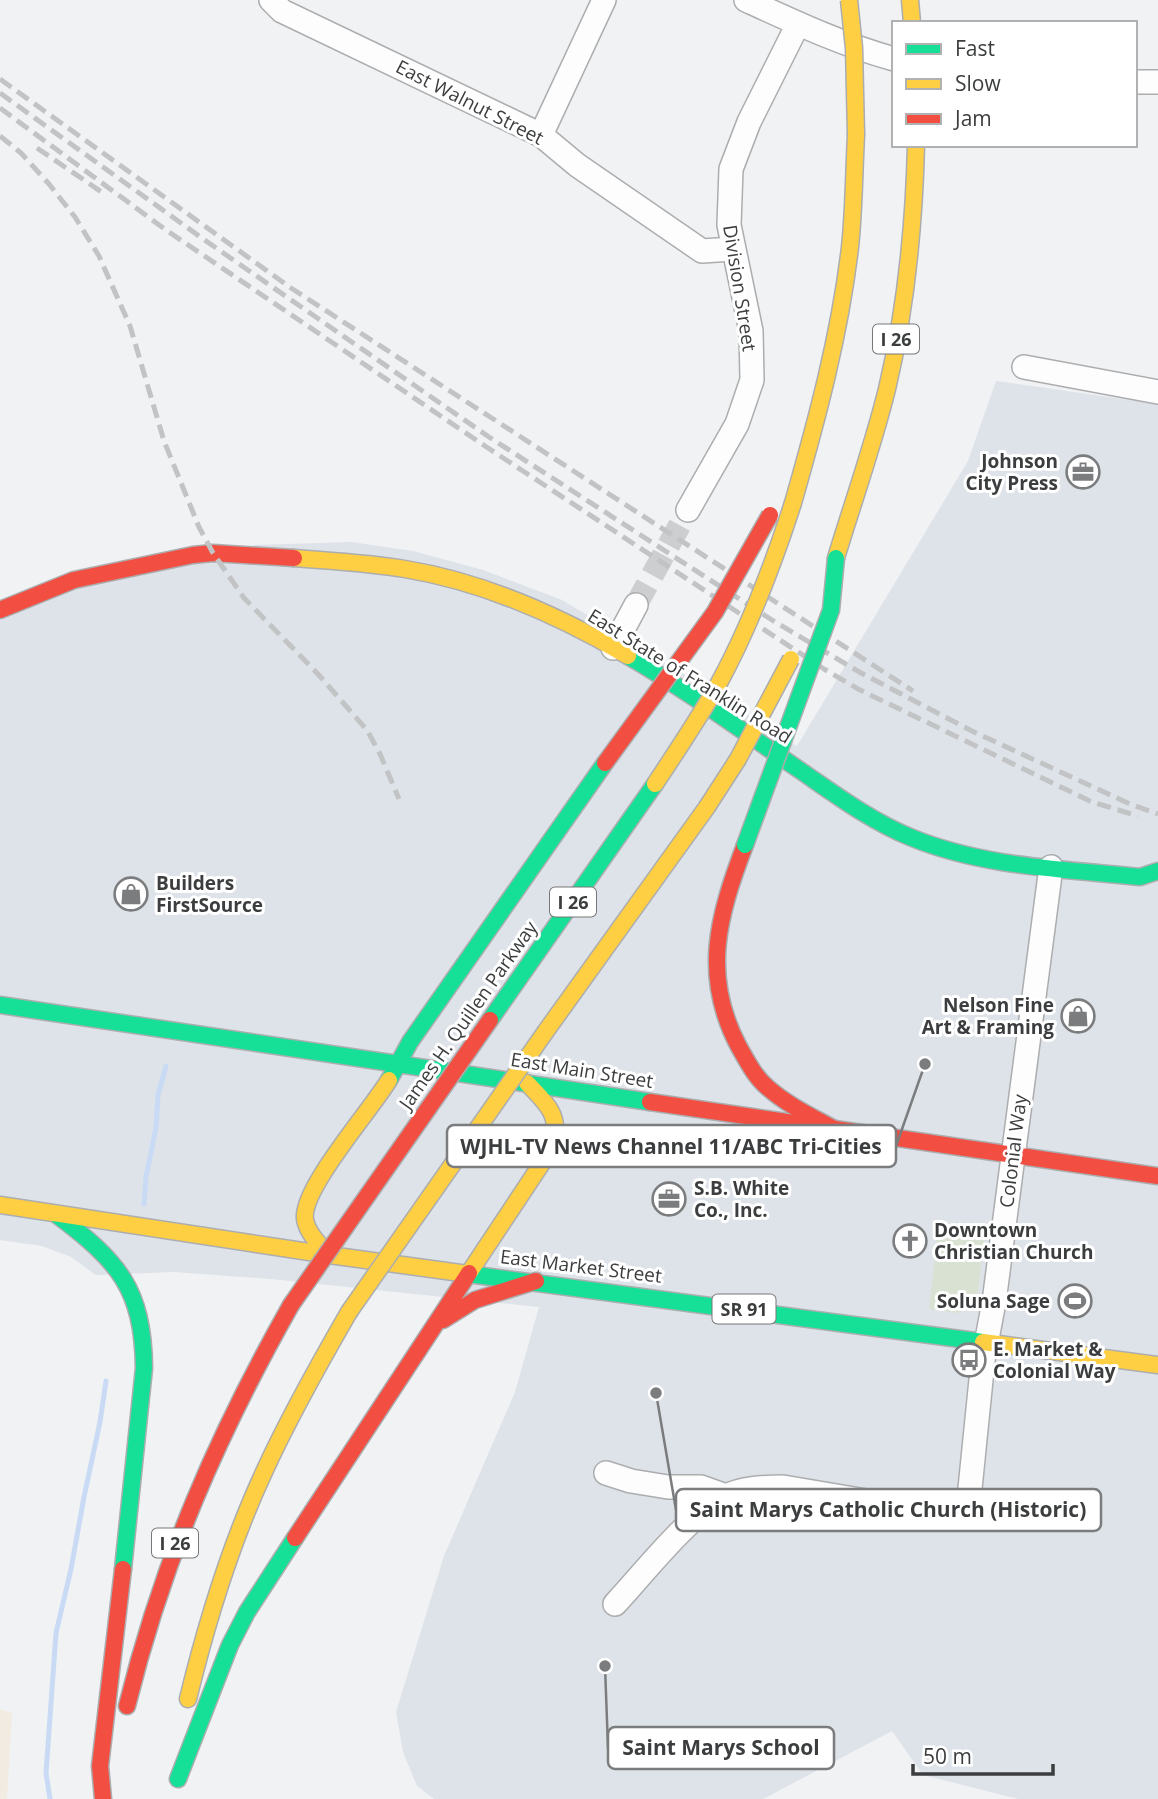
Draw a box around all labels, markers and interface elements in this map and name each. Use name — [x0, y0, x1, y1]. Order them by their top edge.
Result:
legend — [892, 21, 1137, 147]
text: Fast — [955, 34, 995, 62]
street label: East Walnut Street — [392, 53, 549, 151]
text: Slow — [955, 69, 1001, 97]
text: Jam — [953, 104, 992, 132]
street label: Division Street — [717, 223, 763, 353]
road number: I 26 — [873, 324, 919, 354]
place label: Johnson City Press — [965, 448, 1058, 496]
office icon: Johnson City Press — [1064, 453, 1102, 491]
street label: East State of Franklin Road — [583, 602, 797, 750]
place label: Builders FirstSource — [156, 870, 263, 918]
shop icon: Builders FirstSource — [112, 875, 150, 913]
road number: I 26 — [550, 888, 596, 917]
street label: James H. Quillen Parkway — [392, 915, 543, 1116]
place label: Nelson Fine Art & Framing — [922, 992, 1054, 1040]
shop icon: Nelson Fine Art & Framing — [1059, 997, 1097, 1035]
street label: East Main Street — [509, 1046, 655, 1094]
street label: Colonial Way — [993, 1092, 1033, 1209]
callout: WJHL-TV News Channel 11/ABC Tri-Cities — [447, 1125, 896, 1167]
text: WJHL-TV News Channel 11/ABC Tri-Cities — [460, 1132, 882, 1160]
place label: S.B. White Co., Inc. — [694, 1175, 789, 1223]
office icon: S.B. White Co., Inc. — [650, 1180, 688, 1218]
place label: Downtown Christian Church — [934, 1217, 1093, 1265]
church icon: Downtown Christian Church — [891, 1222, 929, 1260]
street label: East Market Street — [499, 1243, 664, 1289]
sports icon: Soluna Sage — [1056, 1282, 1094, 1320]
place label: Soluna Sage — [937, 1288, 1050, 1314]
road number: SR 91 — [712, 1294, 776, 1324]
place label: E. Market & Colonial Way — [993, 1336, 1116, 1384]
bus stop icon: E. Market & Colonial Way — [950, 1341, 988, 1379]
callout: Saint Marys Catholic Church (Historic) — [676, 1489, 1101, 1531]
text: Saint Marys Catholic Church (Historic) — [690, 1495, 1086, 1523]
road number: I 26 — [152, 1528, 198, 1558]
callout: Saint Marys School — [608, 1727, 834, 1769]
scale bar — [913, 1732, 1053, 1776]
text: Saint Marys School — [622, 1733, 820, 1761]
text: 50 m — [923, 1742, 972, 1770]

